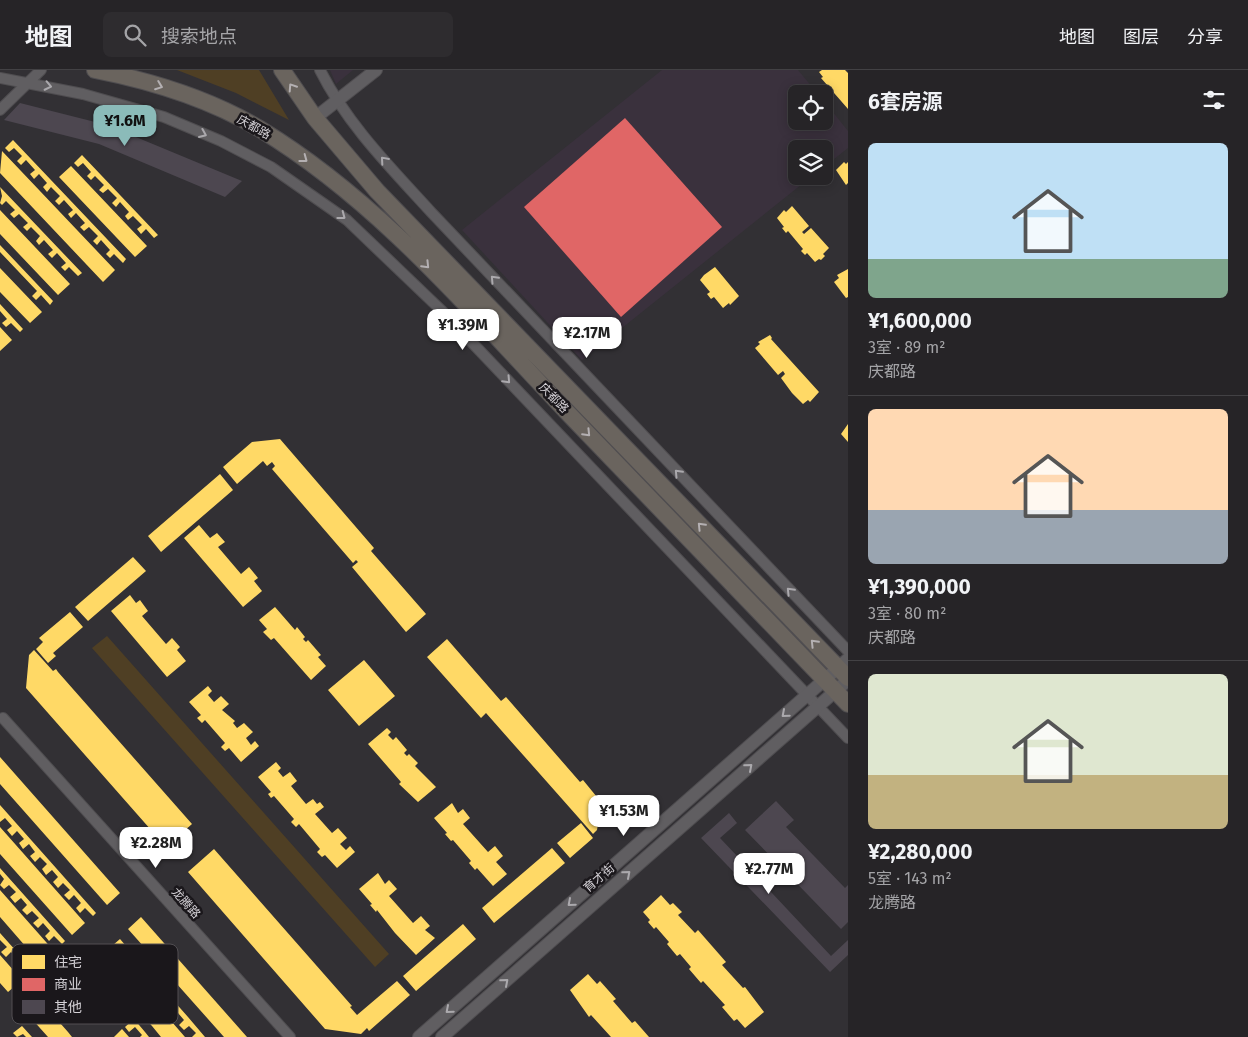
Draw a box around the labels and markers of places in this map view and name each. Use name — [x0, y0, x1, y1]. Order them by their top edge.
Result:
pin: ¥1.6M — [90, 104, 160, 147]
pin: ¥1.39M — [422, 308, 504, 351]
pin: ¥2.17M — [546, 316, 628, 359]
pin: ¥1.53M — [583, 794, 665, 837]
pin: ¥2.28M — [115, 826, 197, 869]
pin: ¥2.77M — [728, 852, 810, 895]

